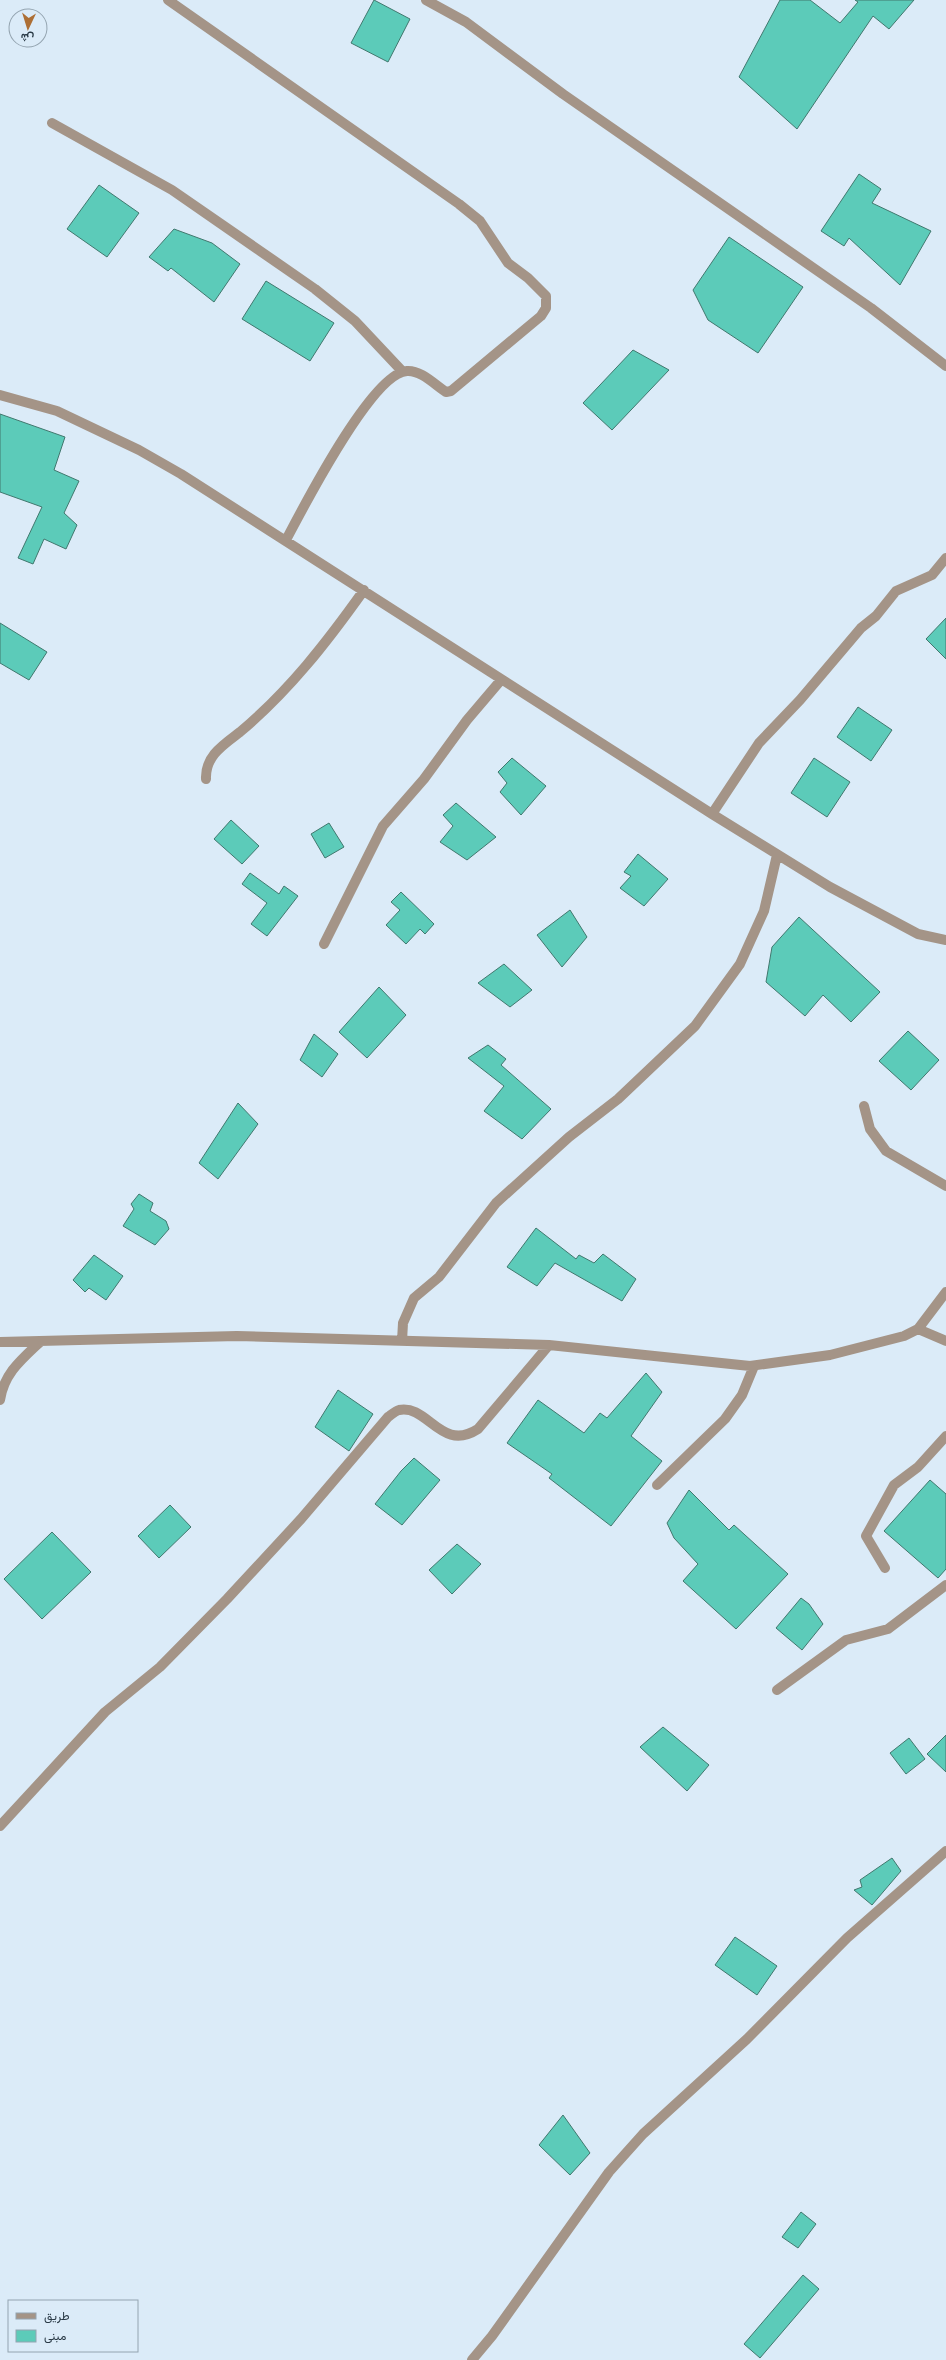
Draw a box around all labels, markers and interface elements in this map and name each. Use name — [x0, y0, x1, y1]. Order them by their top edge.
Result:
north arrow — [8, 8, 48, 48]
text: ش — [20, 31, 34, 44]
legend — [8, 2300, 138, 2352]
text: طريق — [44, 2309, 70, 2324]
text: مبنى — [44, 2329, 66, 2344]

